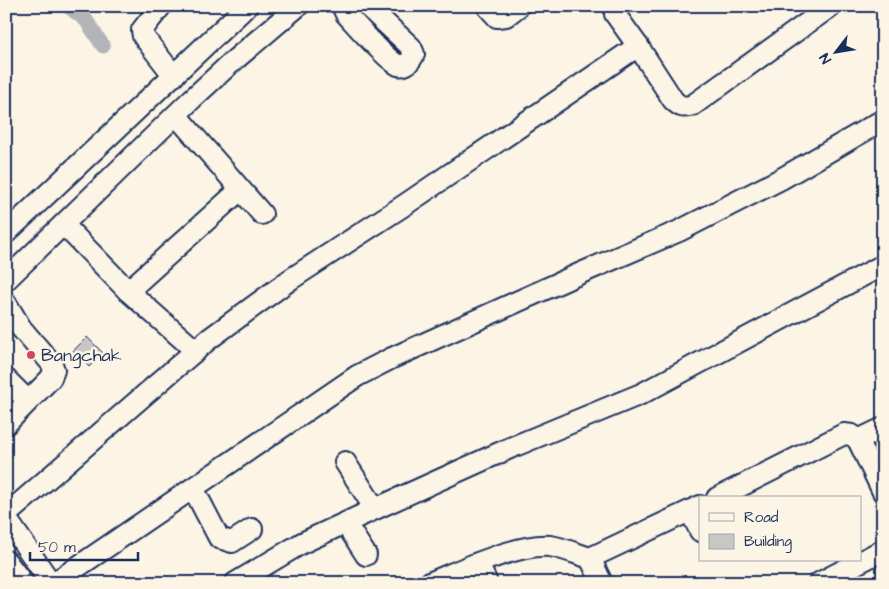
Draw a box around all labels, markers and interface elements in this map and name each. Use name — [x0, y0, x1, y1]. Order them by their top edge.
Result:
north arrow — [812, 28, 862, 78]
text: N — [815, 49, 837, 67]
place label: Bangchak — [41, 343, 122, 369]
marker: Bangchak — [25, 349, 37, 361]
legend — [699, 496, 862, 562]
text: Road — [744, 507, 779, 528]
scale bar — [30, 529, 138, 561]
text: Building — [744, 531, 792, 553]
text: 50 m — [38, 537, 76, 558]

